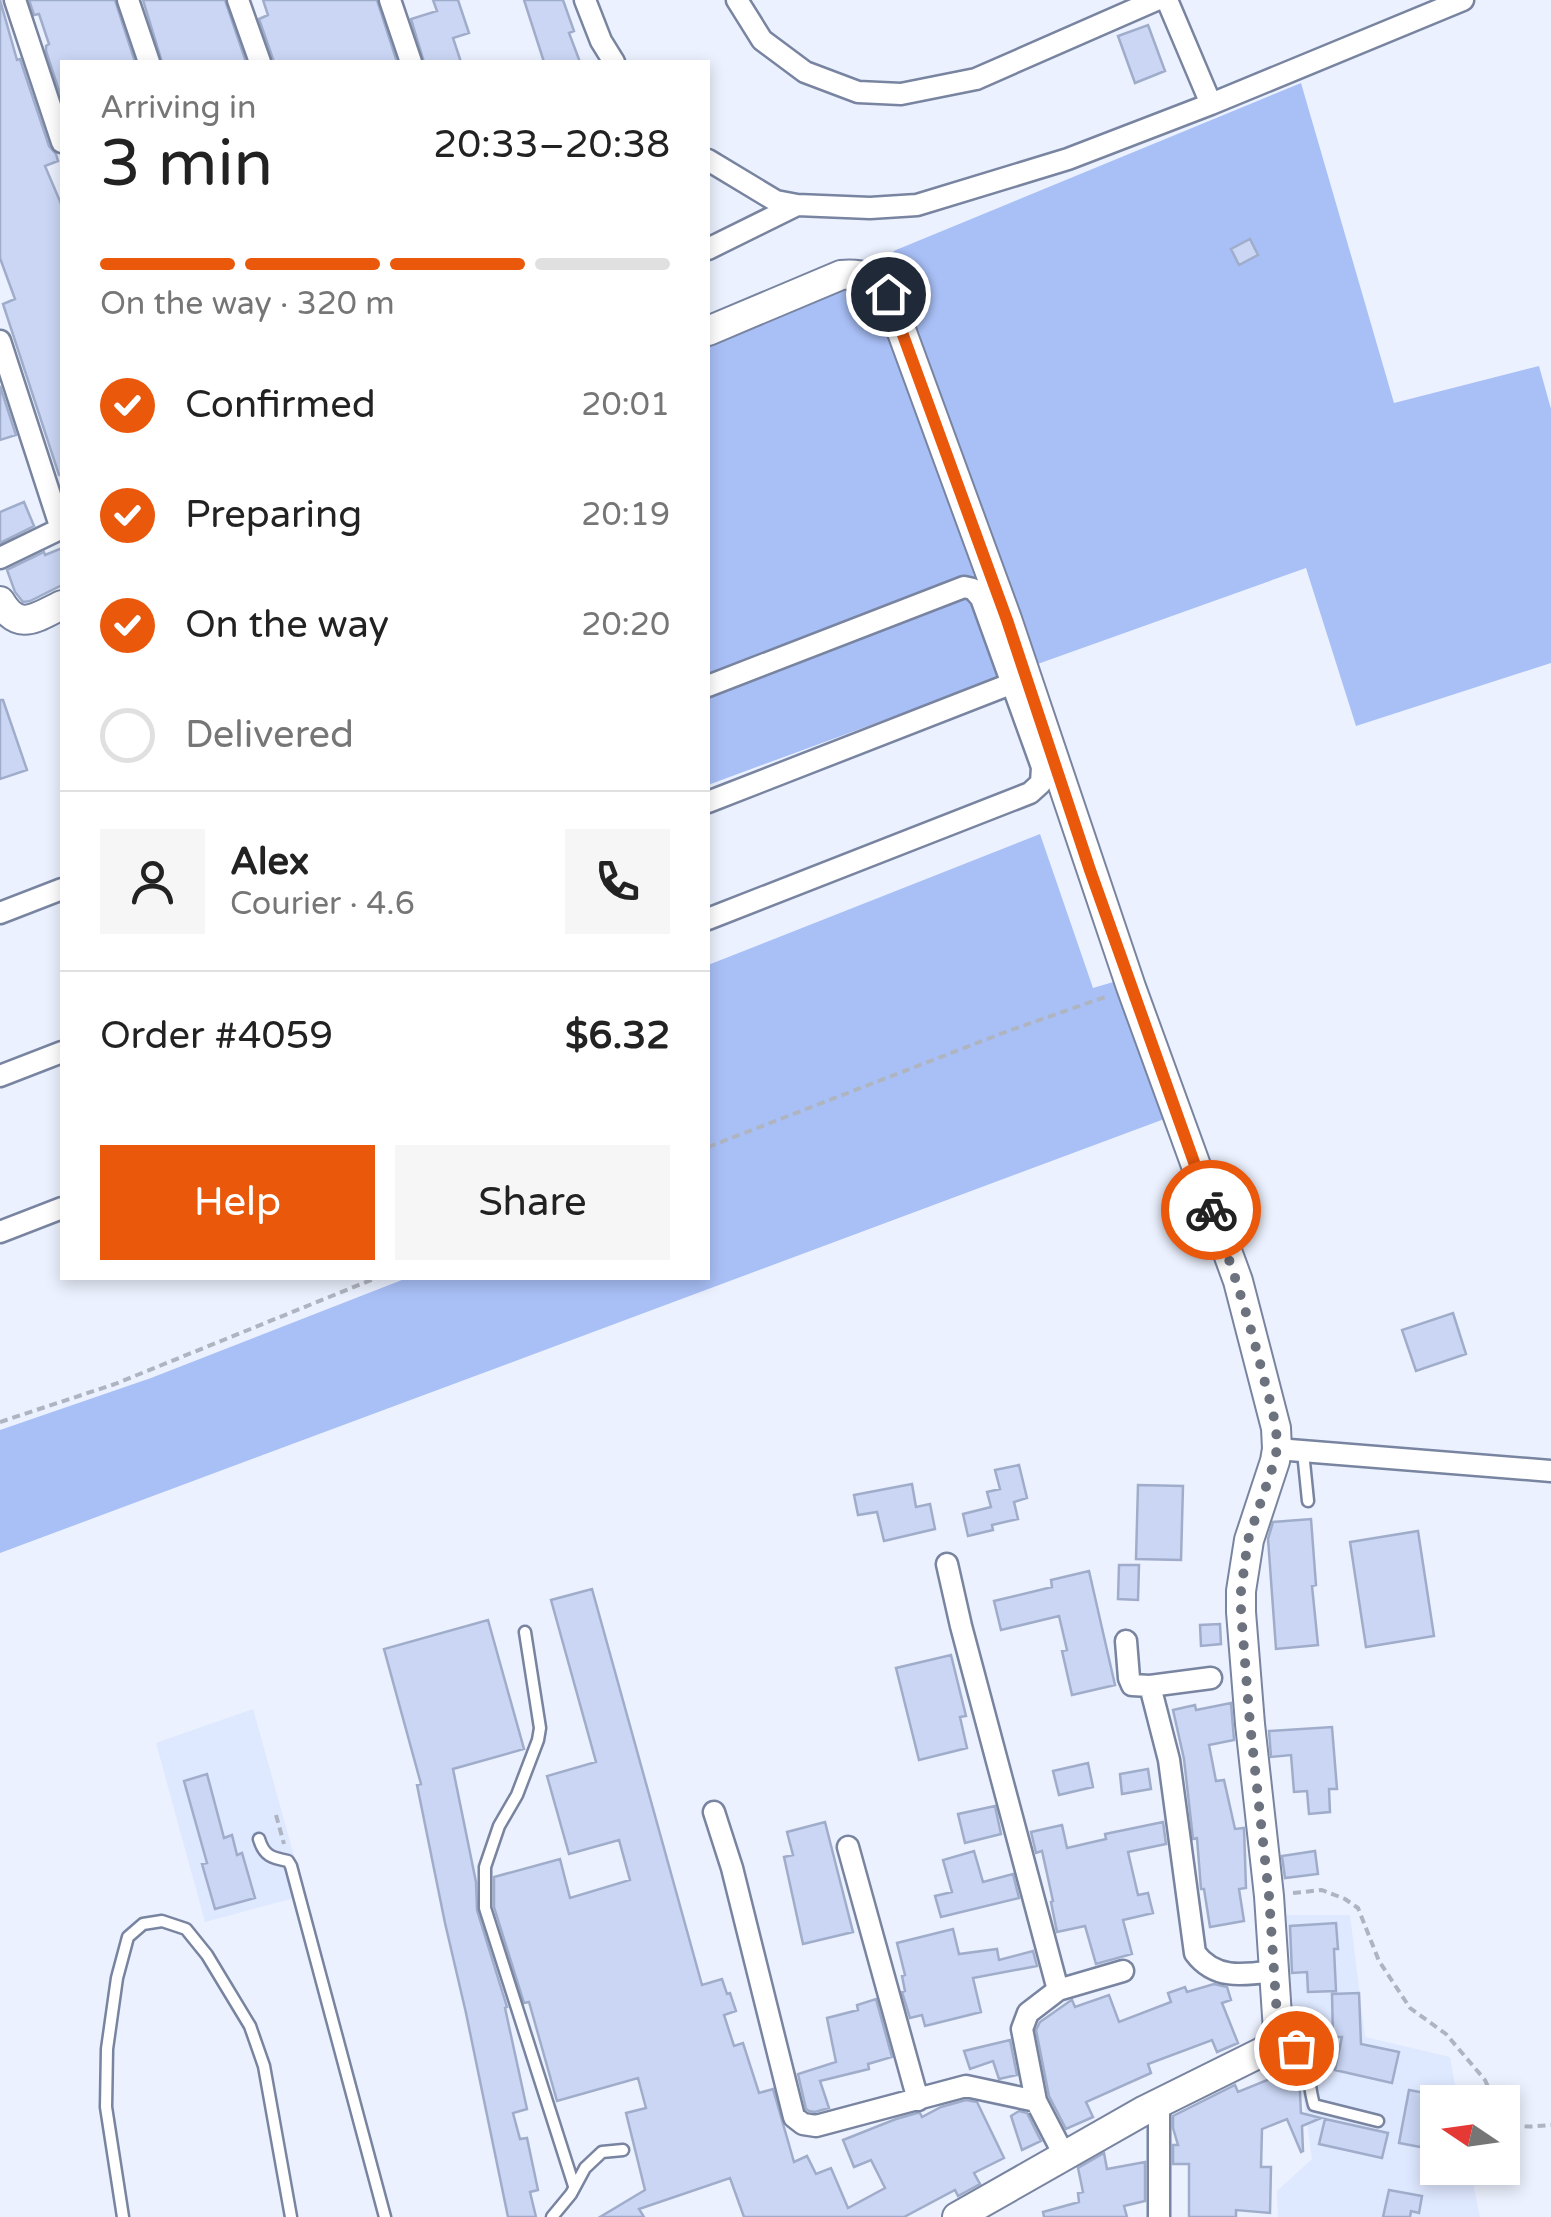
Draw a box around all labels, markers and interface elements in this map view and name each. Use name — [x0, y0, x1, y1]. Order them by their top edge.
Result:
text: Arriving in — [100, 89, 257, 127]
text: 20:33–20:38 — [433, 122, 670, 168]
text: 3 min — [100, 125, 273, 204]
pin — [846, 252, 931, 337]
icon: home — [861, 267, 916, 322]
text: On the way · 320 m — [100, 285, 395, 323]
icon: check — [100, 378, 155, 433]
text: Confirmed — [185, 382, 376, 428]
text: 20:01 — [581, 386, 670, 424]
icon: check — [100, 488, 155, 543]
text: Preparing — [185, 492, 362, 538]
text: 20:19 — [581, 496, 670, 534]
icon: check — [100, 598, 155, 653]
text: On the way — [185, 602, 389, 648]
text: 20:20 — [581, 606, 670, 644]
text: Delivered — [185, 712, 354, 758]
button: person — [100, 829, 205, 934]
button: phone — [565, 829, 670, 934]
text: Alex — [230, 839, 309, 885]
text: Courier · 4.6 — [230, 885, 415, 923]
text: Order #4059 — [100, 1013, 333, 1059]
text: $6.32 — [565, 1013, 670, 1059]
button: Help — [100, 1145, 375, 1260]
button: Share — [395, 1145, 670, 1260]
courier — [1161, 1160, 1261, 1260]
icon: bike — [1184, 1183, 1239, 1238]
pin — [1254, 2006, 1339, 2091]
icon: bag — [1269, 2021, 1324, 2076]
north arrow — [1420, 2085, 1520, 2185]
map controls — [1420, 2085, 1520, 2185]

